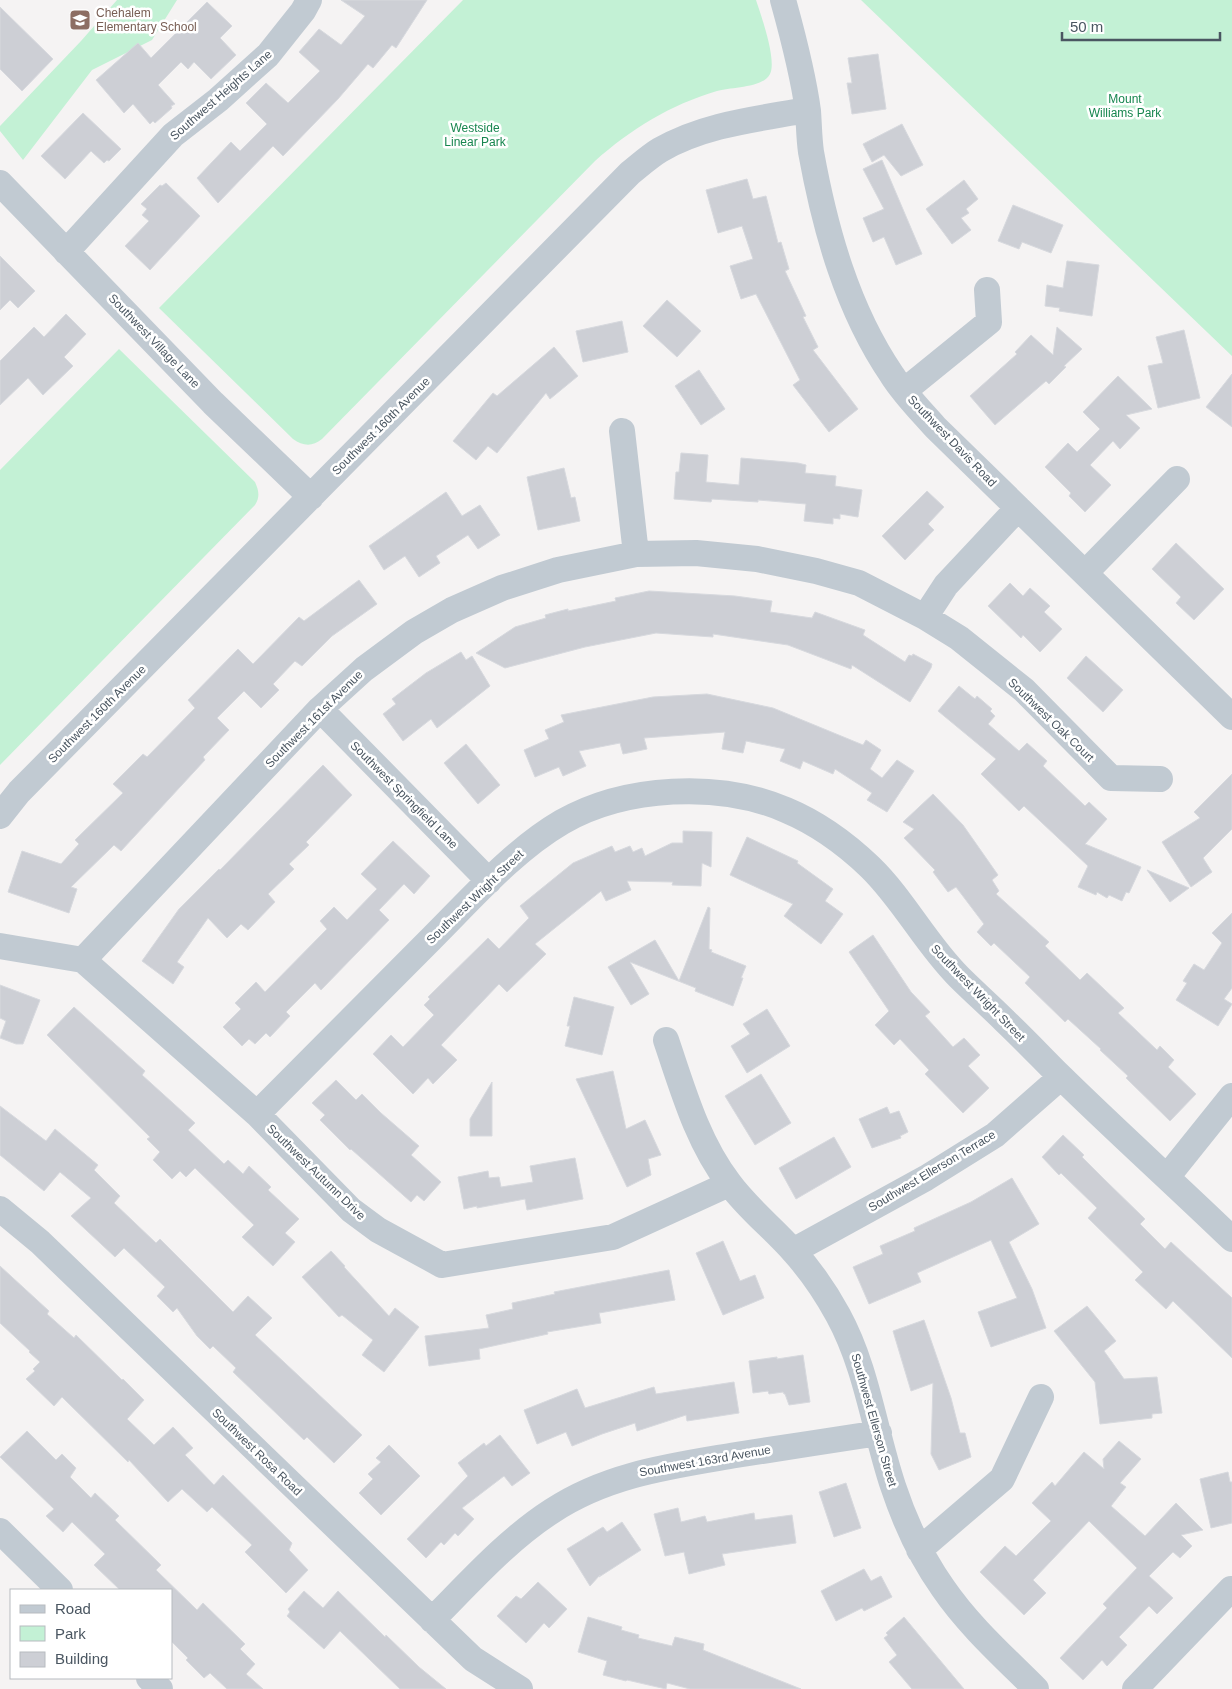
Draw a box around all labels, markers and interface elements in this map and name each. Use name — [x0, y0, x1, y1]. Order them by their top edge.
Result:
place label: Chehalem Elementary School — [96, 6, 197, 34]
school or university icon: Chehalem Elementary School — [68, 8, 92, 32]
scale bar — [1062, 10, 1220, 42]
text: 50 m — [1070, 18, 1103, 35]
street label: Southwest Heights Lane — [167, 47, 275, 143]
park label: Mount Williams Park — [1089, 92, 1162, 120]
park label: Westside Linear Park — [444, 121, 507, 149]
street label: Southwest Village Lane — [105, 291, 203, 391]
street label: Southwest 160th Avenue — [329, 374, 433, 478]
street label: Southwest Davis Road — [905, 392, 999, 490]
street label: Southwest 160th Avenue — [45, 662, 149, 766]
street label: Southwest 161st Avenue — [262, 667, 366, 771]
street label: Southwest Oak Court — [1005, 675, 1097, 765]
street label: Southwest Springfield Lane — [347, 738, 461, 852]
street label: Southwest Wright Street — [424, 847, 527, 947]
street label: Southwest Wright Street — [928, 942, 1028, 1045]
street label: Southwest Autumn Drive — [264, 1121, 368, 1223]
street label: Southwest Ellerson Terrace — [866, 1127, 998, 1215]
street label: Southwest Ellerson Street — [848, 1352, 900, 1489]
street label: Southwest Rosa Road — [209, 1405, 305, 1499]
street label: Southwest 163rd Avenue — [638, 1442, 772, 1479]
legend — [10, 1589, 172, 1679]
text: Road — [55, 1600, 91, 1617]
text: Park — [55, 1625, 86, 1642]
text: Building — [55, 1650, 108, 1667]

